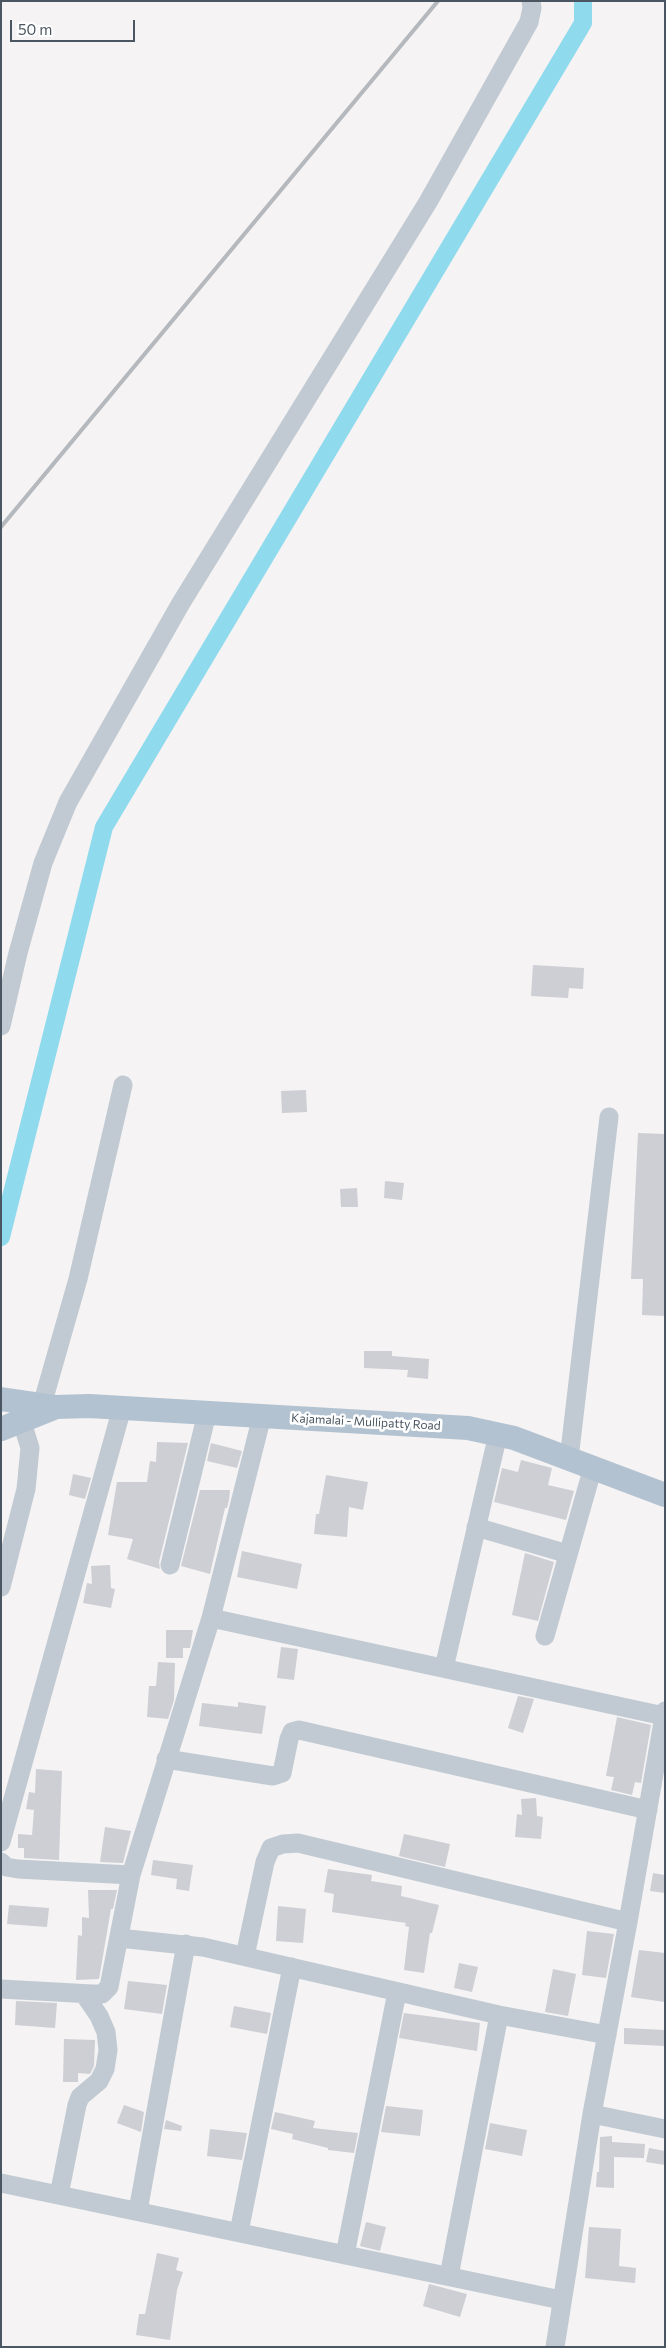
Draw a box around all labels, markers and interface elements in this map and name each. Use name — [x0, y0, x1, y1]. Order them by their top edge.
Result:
scale bar — [12, 10, 138, 42]
text: 50 m — [18, 20, 52, 38]
street label: Kajamalai - Mullipatty Road — [291, 1411, 441, 1433]

